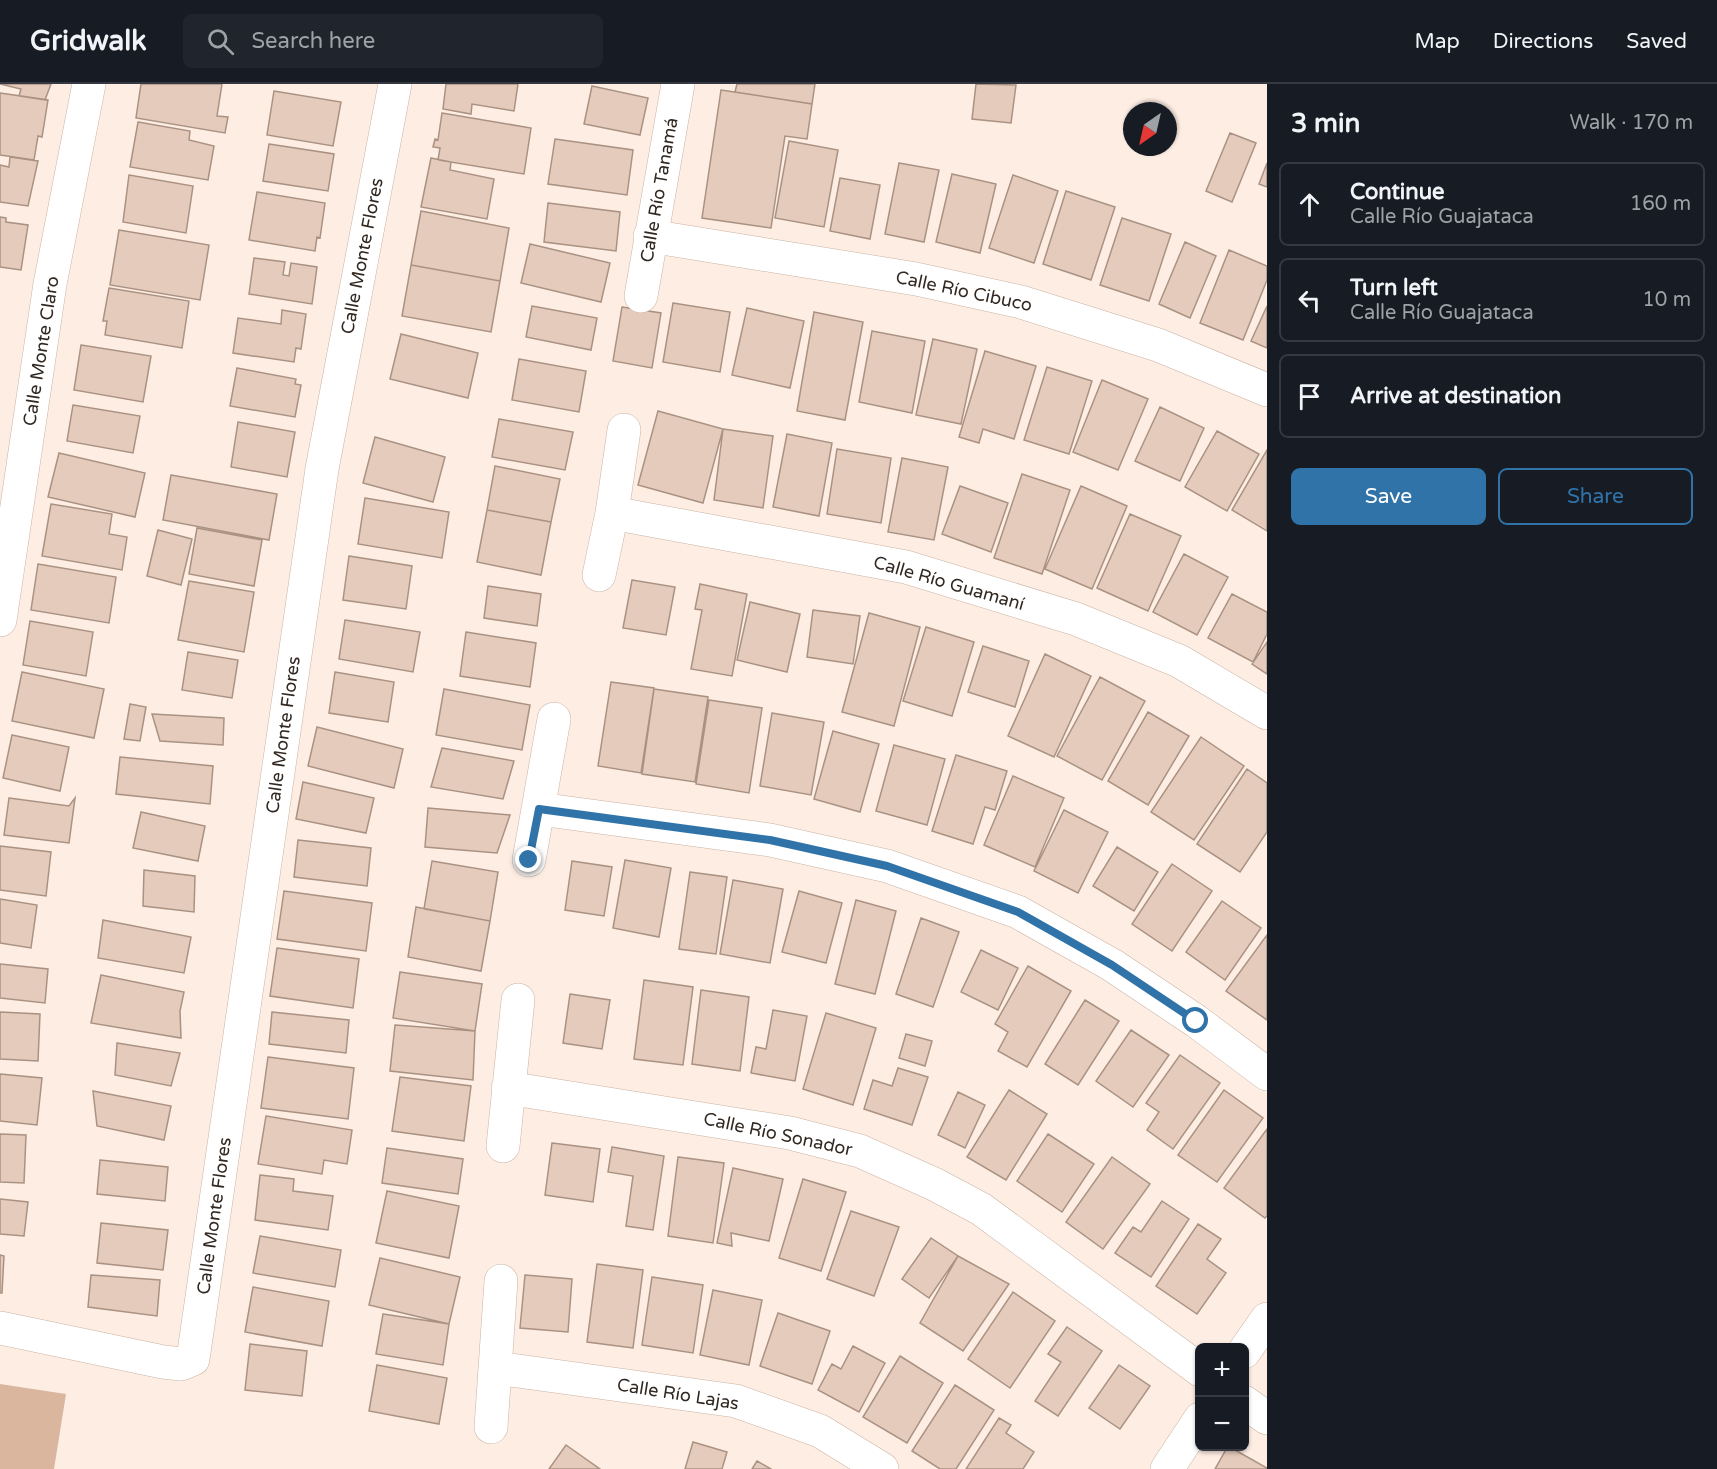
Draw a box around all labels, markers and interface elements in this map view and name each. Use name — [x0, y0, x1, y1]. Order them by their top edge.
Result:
search box — [183, 14, 603, 68]
text: Gridwalk — [30, 24, 147, 58]
icon: search — [204, 25, 237, 58]
text: Search here — [252, 28, 375, 54]
text: Map — [1414, 29, 1460, 54]
text: Directions — [1493, 29, 1593, 54]
text: Saved — [1626, 29, 1687, 54]
north arrow — [1123, 102, 1177, 156]
text: 3 min — [1291, 108, 1360, 139]
text: Walk · 170 m — [1570, 111, 1693, 135]
street label: Calle Río Tanamá — [635, 116, 683, 264]
street label: Calle Monte Flores — [336, 176, 388, 336]
text: Continue — [1350, 179, 1445, 205]
icon: ahead — [1293, 188, 1326, 221]
text: 160 m — [1630, 192, 1691, 216]
text: Calle Río Guajataca — [1350, 205, 1534, 229]
street label: Calle Río Cibuco — [894, 266, 1034, 316]
street label: Calle Monte Claro — [18, 274, 64, 428]
text: Turn left — [1350, 275, 1438, 301]
icon: left — [1293, 284, 1326, 317]
text: 10 m — [1642, 288, 1691, 312]
text: Calle Río Guajataca — [1350, 301, 1534, 325]
icon: arrive — [1293, 380, 1326, 413]
text: Arrive at destination — [1350, 383, 1561, 409]
button: Save — [1291, 468, 1486, 525]
button: Share — [1498, 468, 1693, 525]
street label: Calle Río Guamaní — [871, 551, 1028, 615]
street label: Calle Monte Flores — [261, 655, 305, 815]
route end — [515, 846, 541, 872]
route start — [1182, 1007, 1208, 1033]
street label: Calle Río Sonador — [702, 1107, 855, 1161]
street label: Calle Monte Flores — [192, 1136, 236, 1296]
map controls — [1195, 1343, 1249, 1451]
button: + — [1195, 1343, 1249, 1397]
street label: Calle Río Lajas — [615, 1373, 741, 1415]
button: − — [1195, 1397, 1249, 1451]

